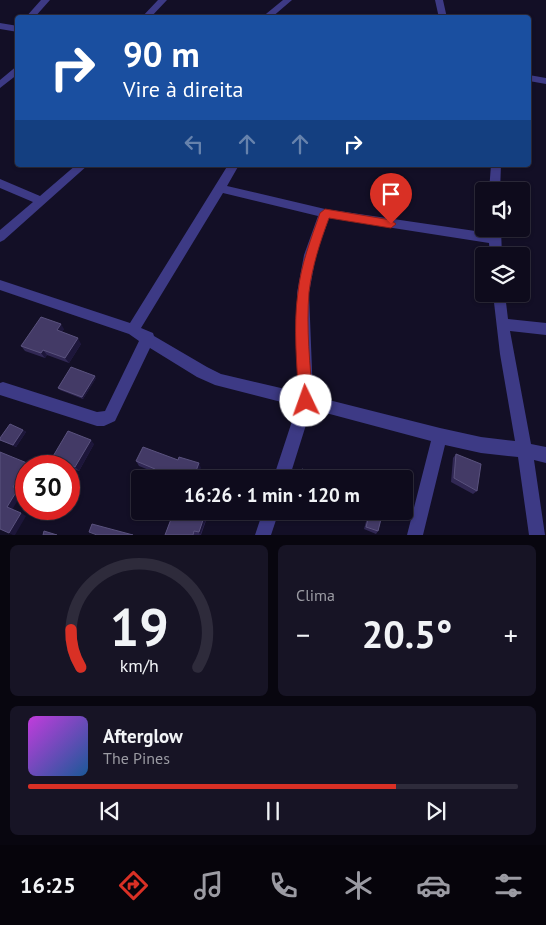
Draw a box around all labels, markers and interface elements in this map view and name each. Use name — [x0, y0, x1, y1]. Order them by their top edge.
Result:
text: 90 m — [123, 31, 200, 77]
icon: right — [40, 35, 105, 100]
text: Vire à direita — [123, 75, 243, 103]
icon: left — [180, 130, 208, 158]
icon: ahead — [233, 130, 261, 158]
icon: ahead — [286, 130, 314, 158]
icon: right — [339, 130, 367, 158]
pin — [370, 173, 412, 224]
icon: arrive — [377, 180, 405, 208]
map controls — [475, 182, 530, 302]
button: sound — [475, 182, 530, 237]
button: layers — [475, 247, 530, 302]
position arrow — [279, 374, 331, 426]
speed limit sign: 30 — [15, 455, 80, 520]
text: 16:26 · 1 min · 120 m — [184, 483, 360, 507]
text: Clima — [296, 585, 335, 605]
text: 19 — [110, 593, 168, 660]
text: 20.5° — [362, 609, 452, 658]
text: − — [296, 616, 310, 653]
text: + — [504, 616, 518, 653]
text: km/h — [119, 654, 159, 677]
text: Afterglow — [103, 724, 183, 748]
text: The Pines — [103, 748, 170, 768]
icon: previous — [96, 797, 124, 825]
icon: pause — [259, 797, 287, 825]
icon: next — [422, 797, 450, 825]
icon: directions — [116, 868, 151, 903]
icon: music — [191, 868, 226, 903]
icon: phone — [266, 868, 301, 903]
icon: climate — [341, 868, 376, 903]
icon: car — [416, 868, 451, 903]
icon: filters — [491, 868, 526, 903]
text: 16:25 — [20, 871, 76, 899]

